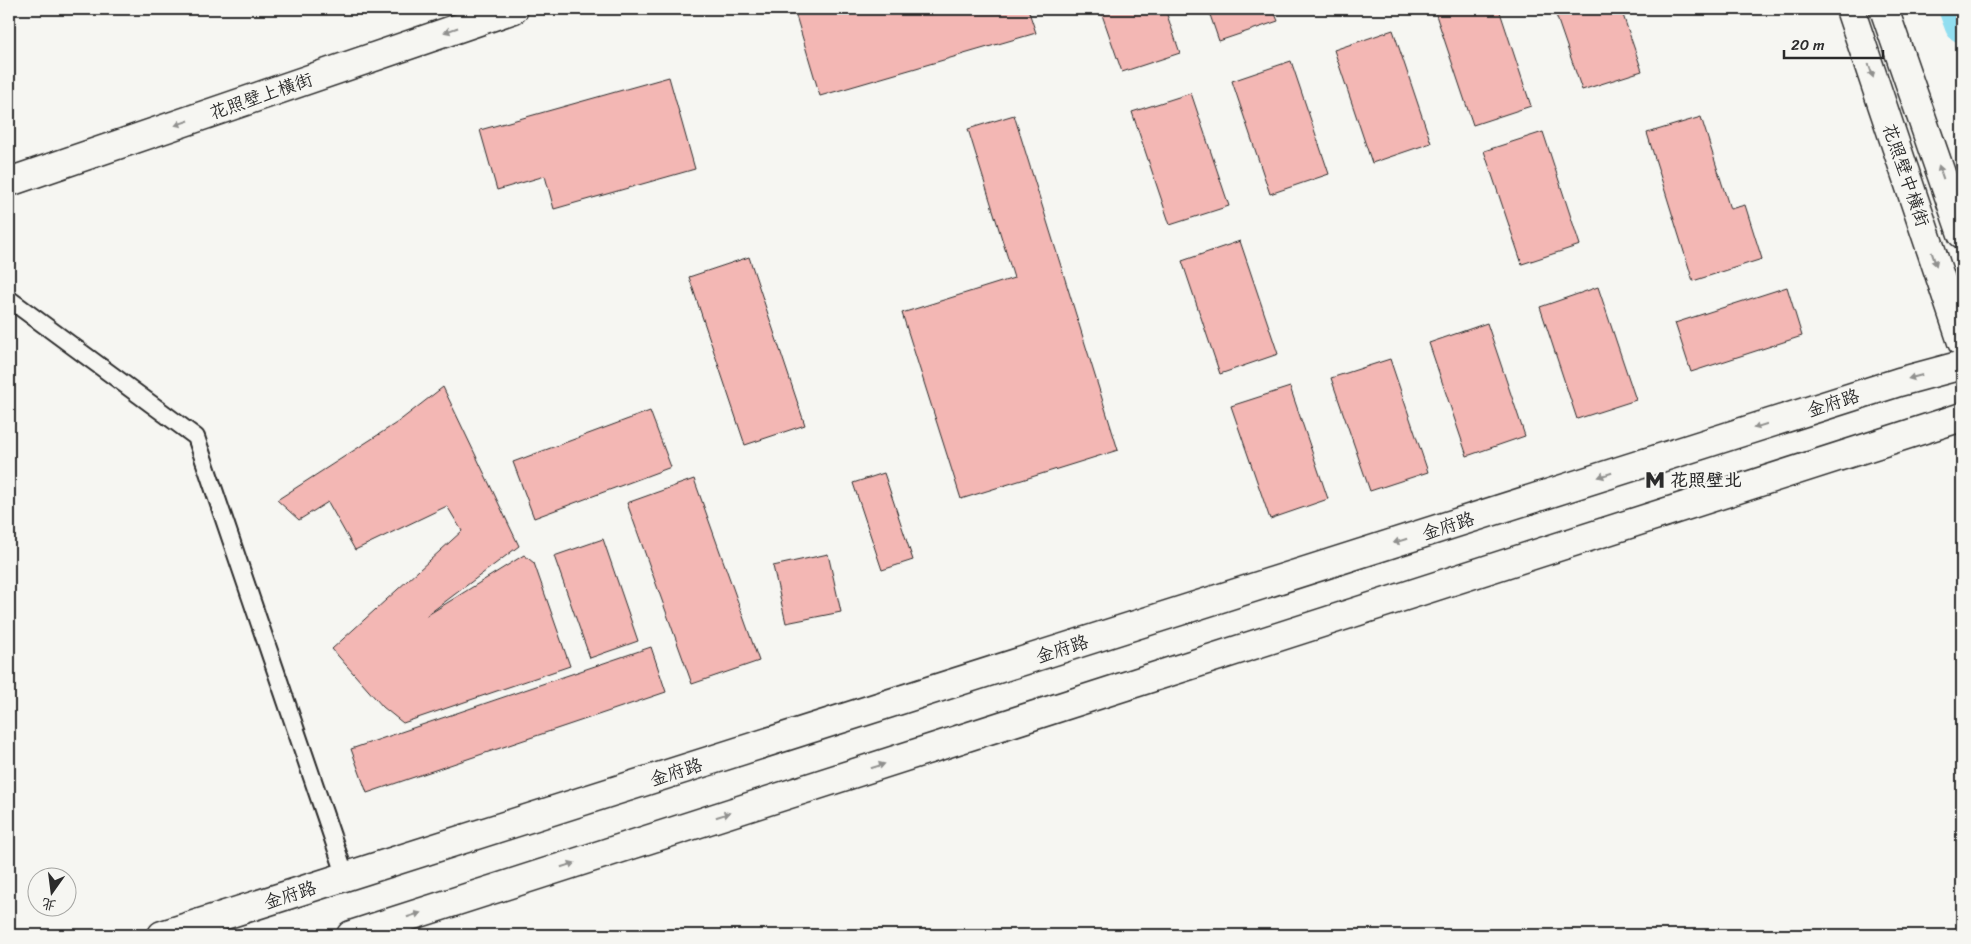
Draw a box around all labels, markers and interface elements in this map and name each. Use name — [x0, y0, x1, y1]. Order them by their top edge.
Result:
one-way arrow — [444, 27, 459, 34]
scale bar — [1784, 28, 1882, 60]
text: 20 m — [1791, 32, 1825, 58]
street label: 花照壁上横街 — [205, 63, 317, 129]
one-way arrow — [1868, 64, 1875, 79]
street label: 花照壁中横街 — [1873, 119, 1939, 231]
one-way arrow — [174, 120, 189, 127]
one-way arrow — [1936, 164, 1944, 179]
one-way arrow — [1931, 251, 1938, 266]
one-way arrow — [1908, 374, 1923, 382]
street label: 金府路 — [1802, 379, 1864, 427]
one-way arrow — [1752, 422, 1767, 430]
place label: 花照壁北 — [1670, 464, 1742, 496]
metro station icon: 花照壁北 — [1644, 469, 1666, 491]
one-way arrow — [1598, 472, 1613, 480]
street label: 金府路 — [1417, 502, 1479, 550]
one-way arrow — [1393, 537, 1408, 545]
street label: 金府路 — [1031, 625, 1093, 673]
street label: 金府路 — [645, 748, 707, 796]
one-way arrow — [870, 761, 885, 769]
one-way arrow — [716, 811, 731, 819]
one-way arrow — [561, 861, 576, 869]
north arrow — [28, 866, 78, 916]
street label: 金府路 — [259, 871, 321, 919]
text: 北 — [39, 890, 59, 918]
one-way arrow — [406, 911, 421, 918]

